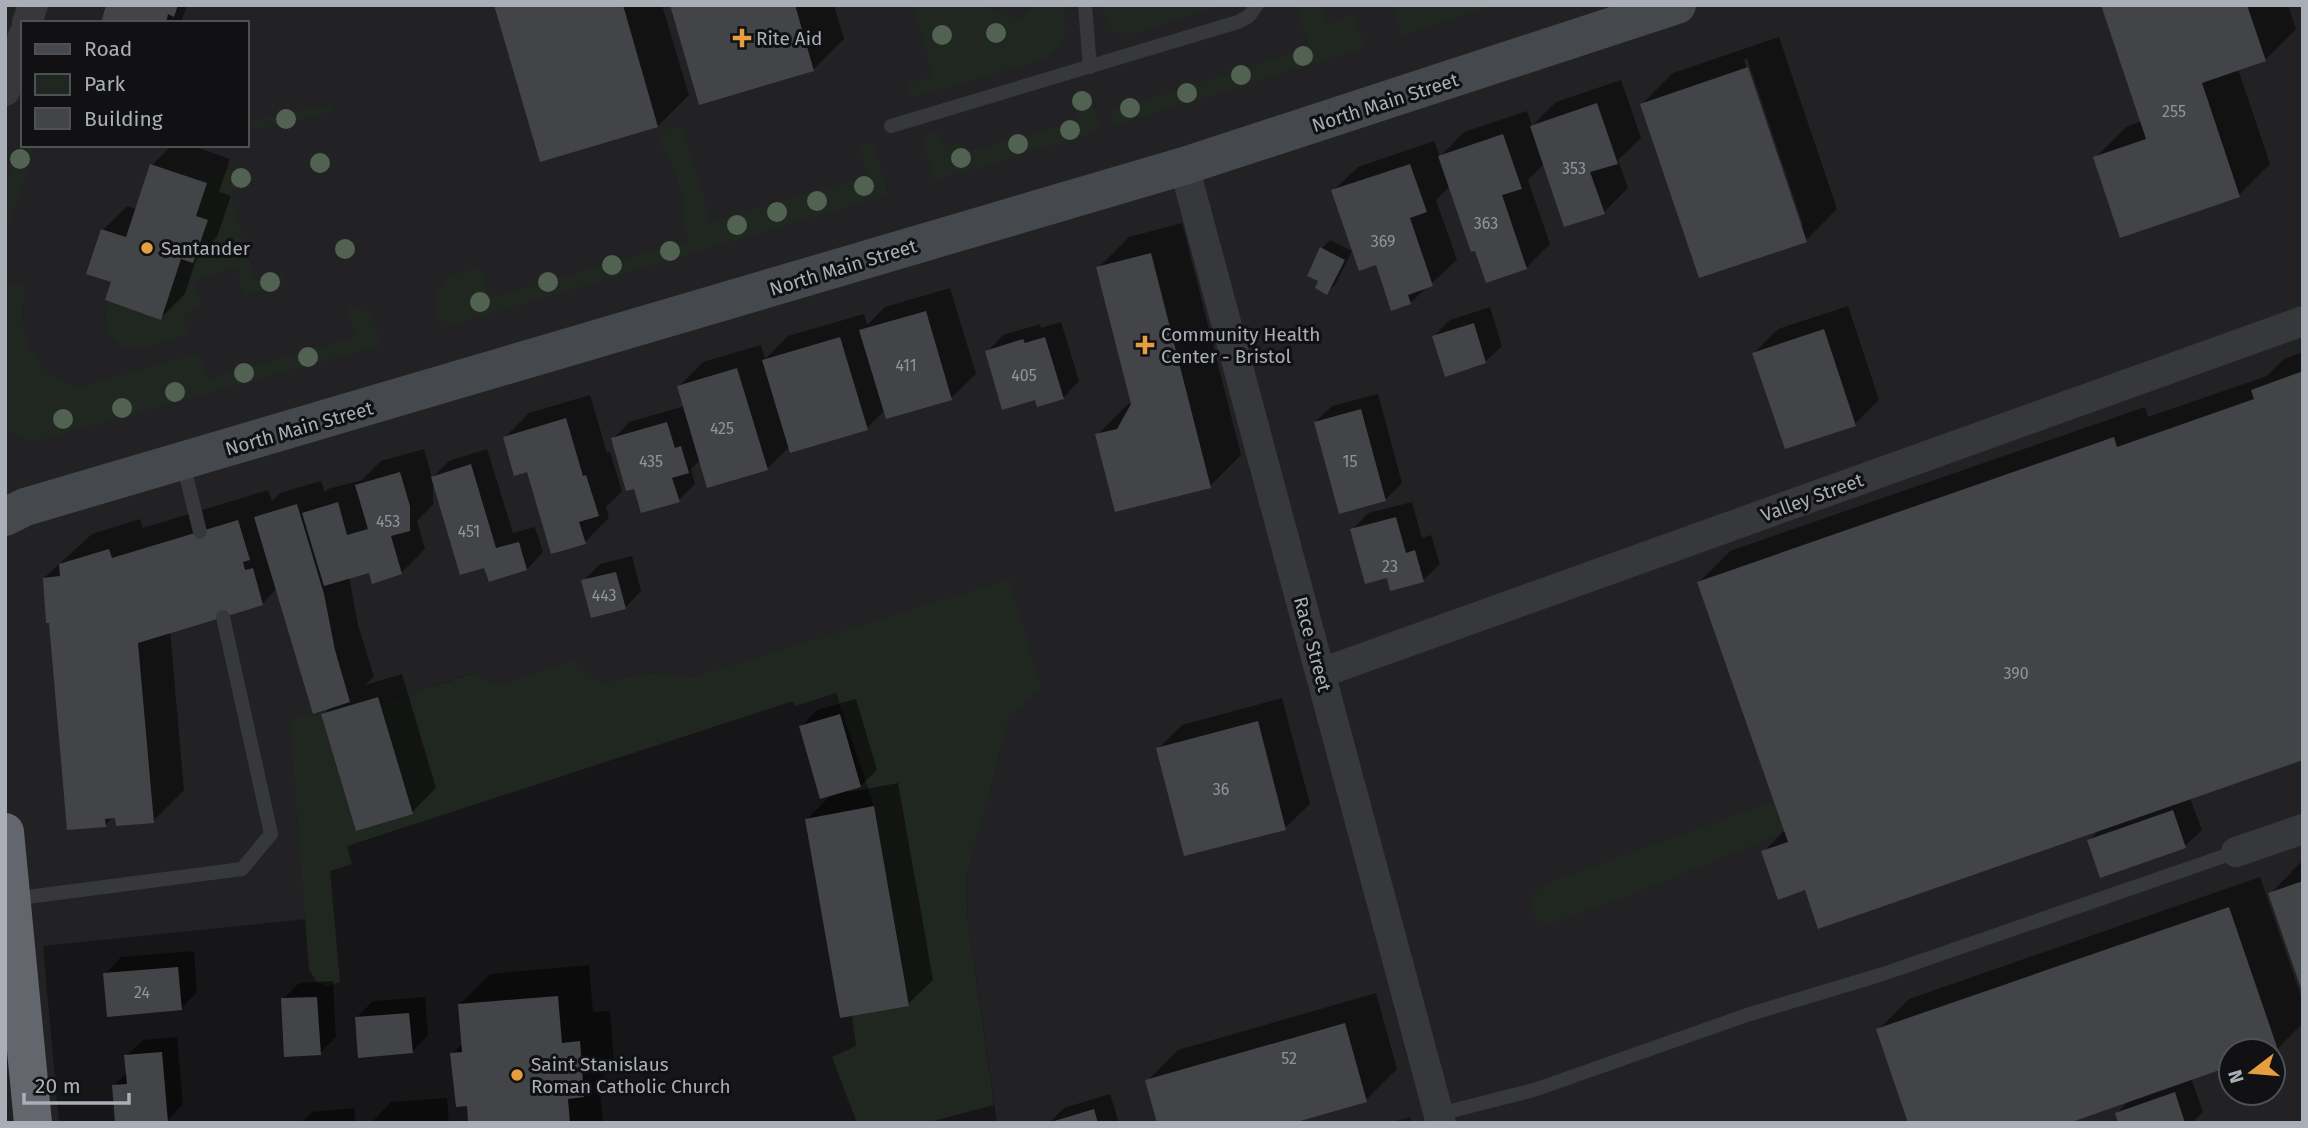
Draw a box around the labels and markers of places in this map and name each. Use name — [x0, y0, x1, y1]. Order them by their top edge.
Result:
place label: Rite Aid — [756, 27, 822, 50]
marker: Rite Aid — [734, 30, 750, 46]
place label: Santander — [161, 237, 251, 260]
marker: Santander — [139, 240, 155, 256]
place label: Community Health Center - Bristol — [1161, 323, 1320, 368]
marker: Community Health Center - Bristol — [1135, 335, 1155, 355]
place label: Saint Stanislaus Roman Catholic Church — [531, 1053, 731, 1098]
marker: Saint Stanislaus Roman Catholic Church — [509, 1067, 525, 1083]

